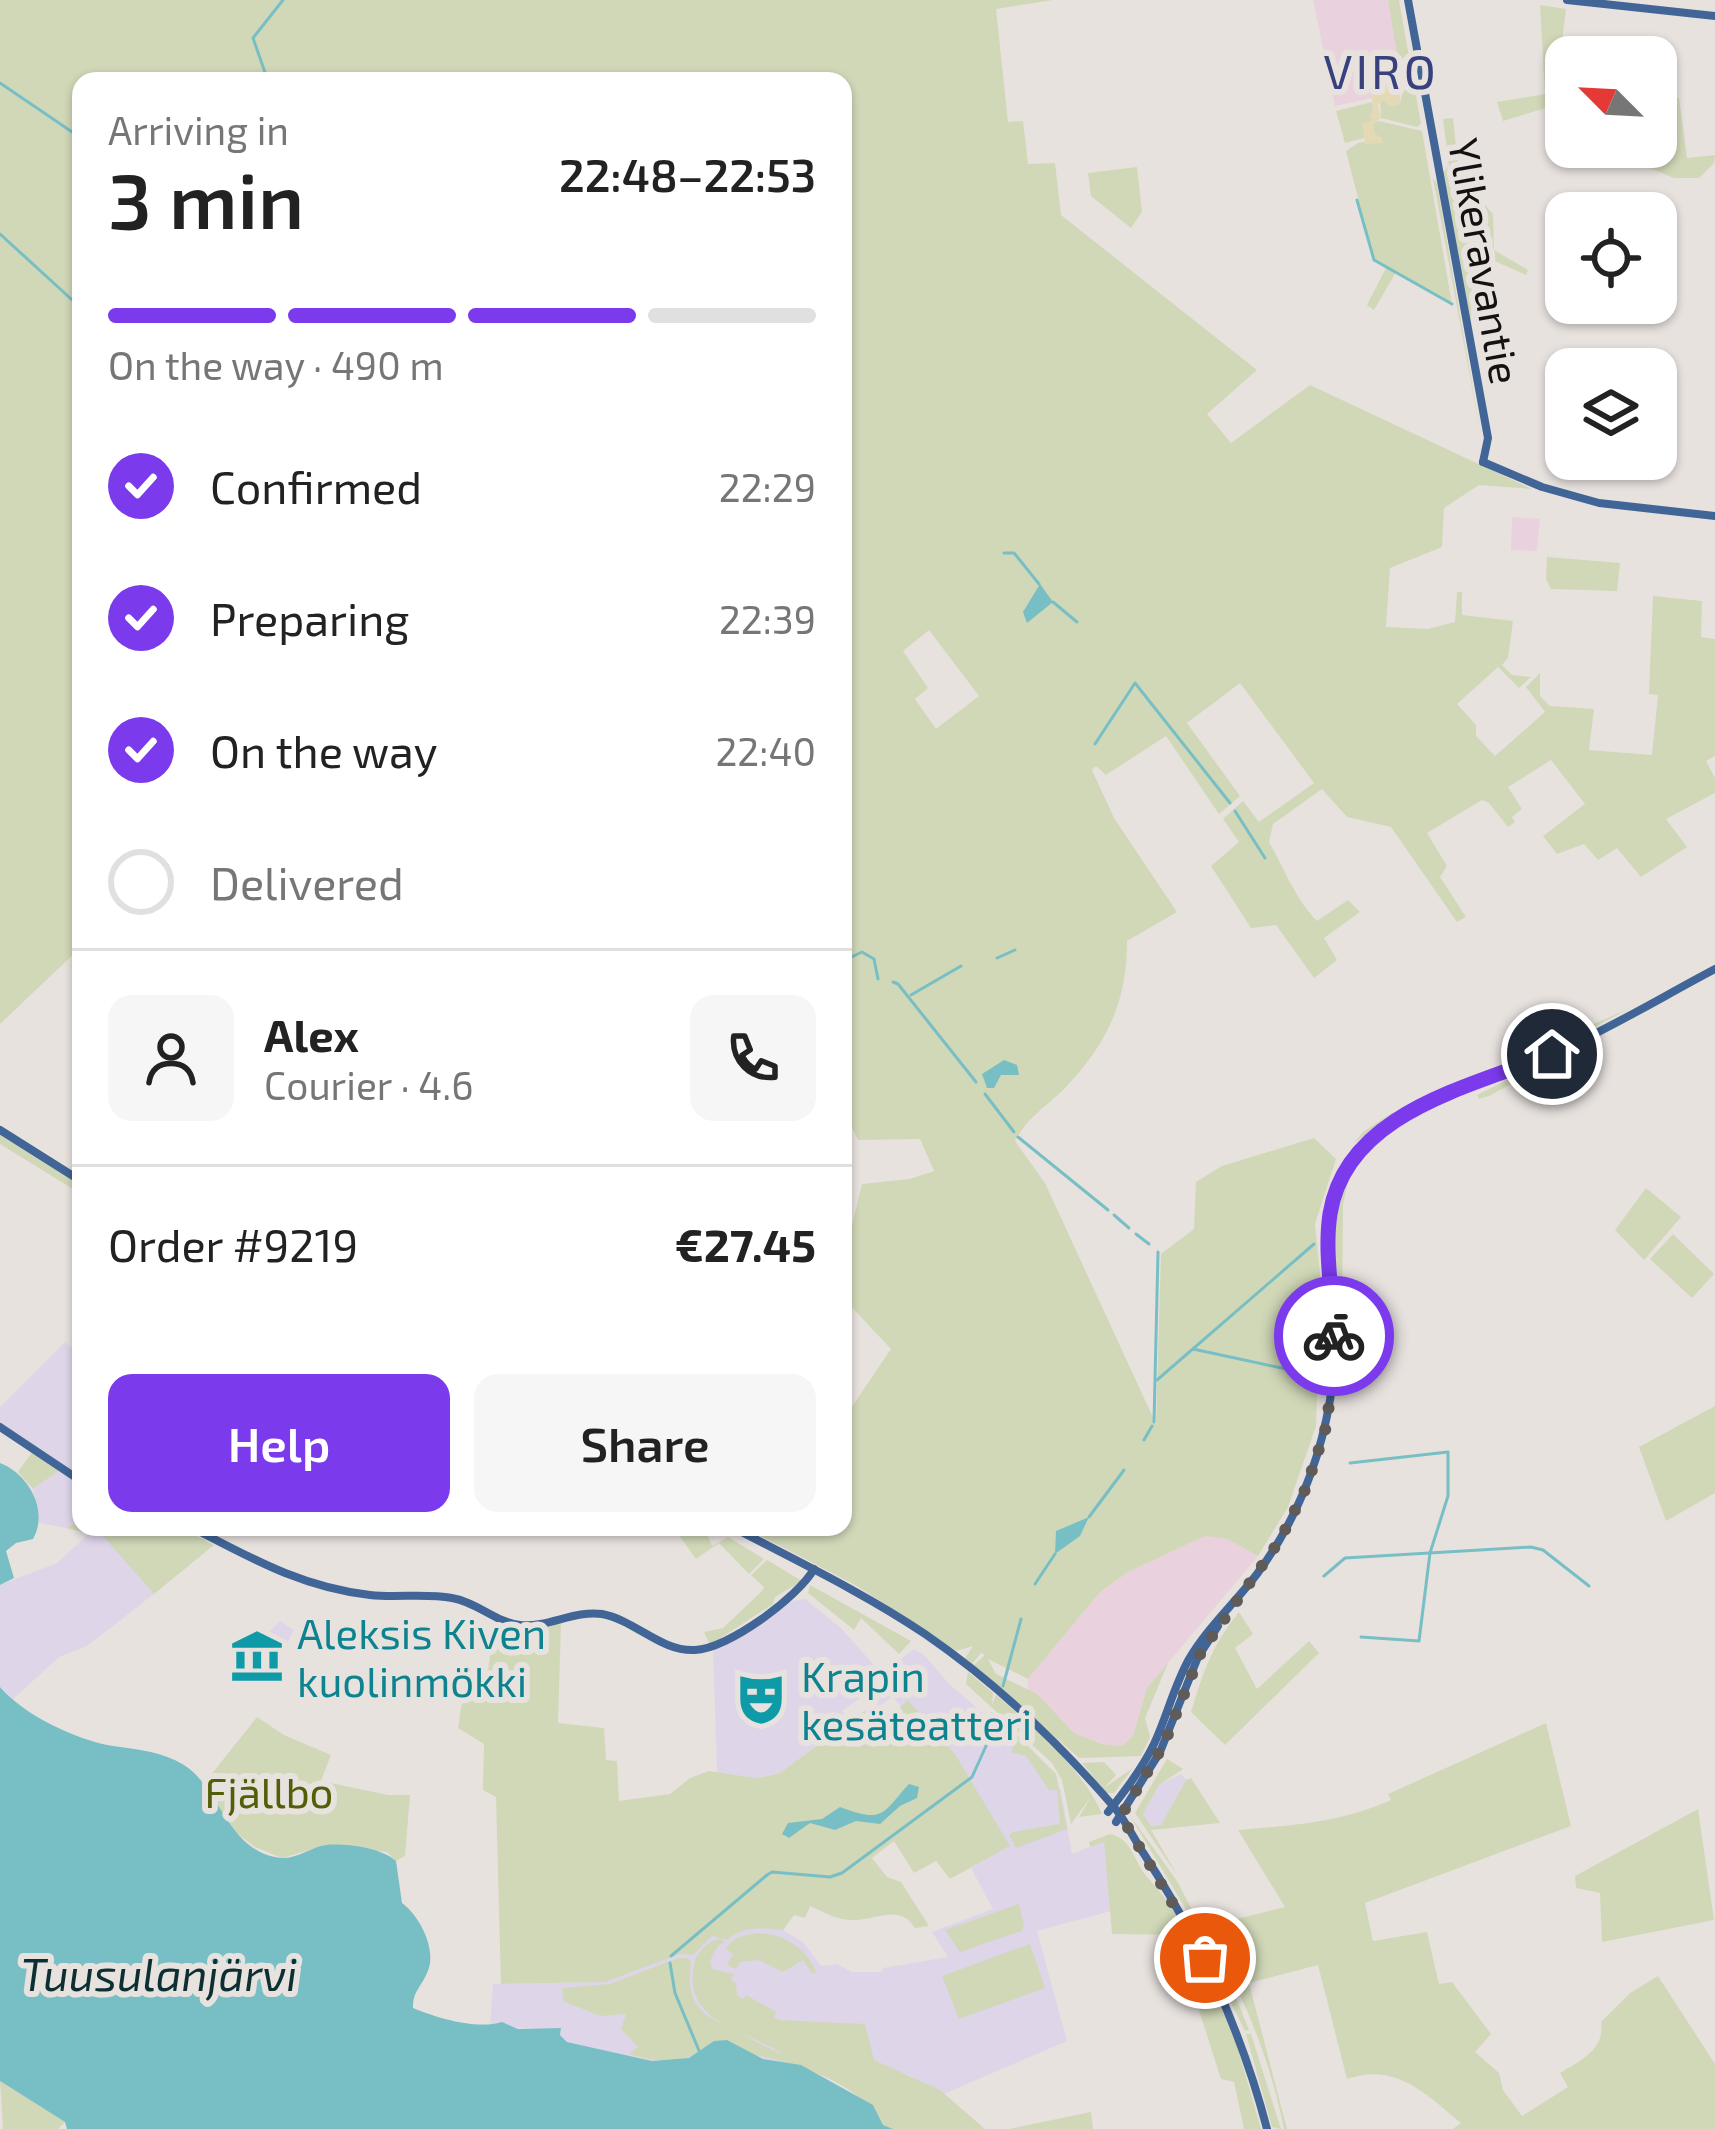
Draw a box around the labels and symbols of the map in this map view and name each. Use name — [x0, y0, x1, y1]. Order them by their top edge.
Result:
north arrow — [1545, 36, 1677, 168]
district label: VIRO — [1323, 41, 1439, 99]
street label: Ylikeravantie — [1440, 134, 1532, 388]
pin — [1501, 1003, 1603, 1105]
courier — [1274, 1276, 1394, 1396]
place label: Aleksis Kiven kuolinmökki — [297, 1607, 546, 1705]
museum icon: Aleksis Kiven kuolinmökki — [228, 1627, 286, 1685]
place label: Krapin kesäteatteri — [801, 1650, 1032, 1748]
theatre icon: Krapin kesäteatteri — [732, 1670, 790, 1728]
park label: Fjällbo — [205, 1766, 333, 1817]
pin — [1154, 1907, 1256, 2009]
water label: Tuusulanjärvi — [21, 1946, 297, 2001]

